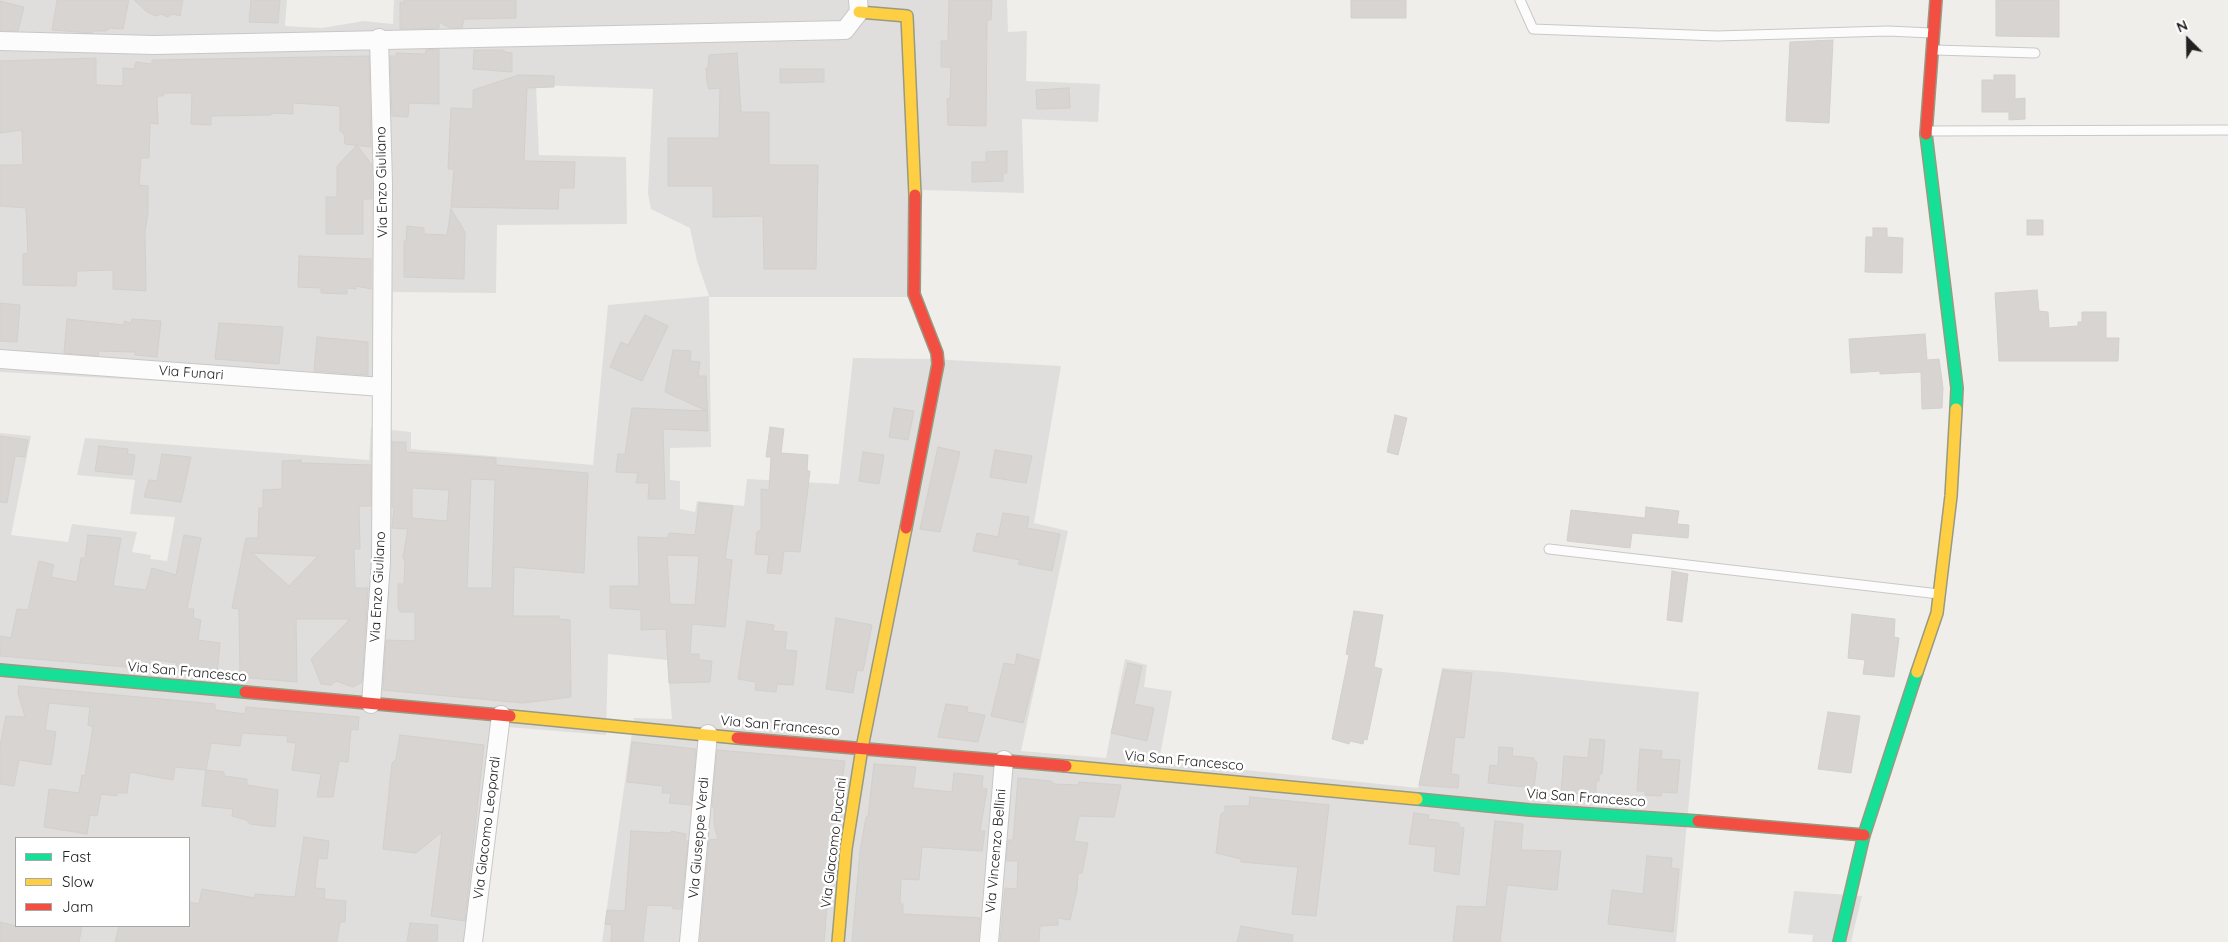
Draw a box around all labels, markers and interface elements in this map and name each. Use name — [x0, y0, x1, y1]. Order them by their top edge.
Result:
north arrow — [2163, 15, 2213, 65]
text: N — [2174, 16, 2190, 36]
street label: Via Enzo Giuliano — [373, 126, 391, 238]
street label: Via Funari — [158, 362, 224, 384]
street label: Via Enzo Giuliano — [367, 531, 389, 643]
street label: Via San Francesco — [127, 658, 247, 686]
street label: Via San Francesco — [720, 712, 840, 740]
street label: Via San Francesco — [1124, 747, 1244, 775]
street label: Via Giacomo Leopardi — [470, 756, 504, 900]
street label: Via Giuseppe Verdi — [685, 777, 713, 899]
street label: Via Giacomo Puccini — [818, 777, 850, 909]
street label: Via San Francesco — [1526, 785, 1646, 811]
street label: Via Vincenzo Bellini — [982, 788, 1010, 914]
legend — [15, 837, 190, 927]
text: Fast — [62, 847, 91, 866]
text: Slow — [62, 872, 94, 891]
text: Jam — [62, 897, 93, 916]

